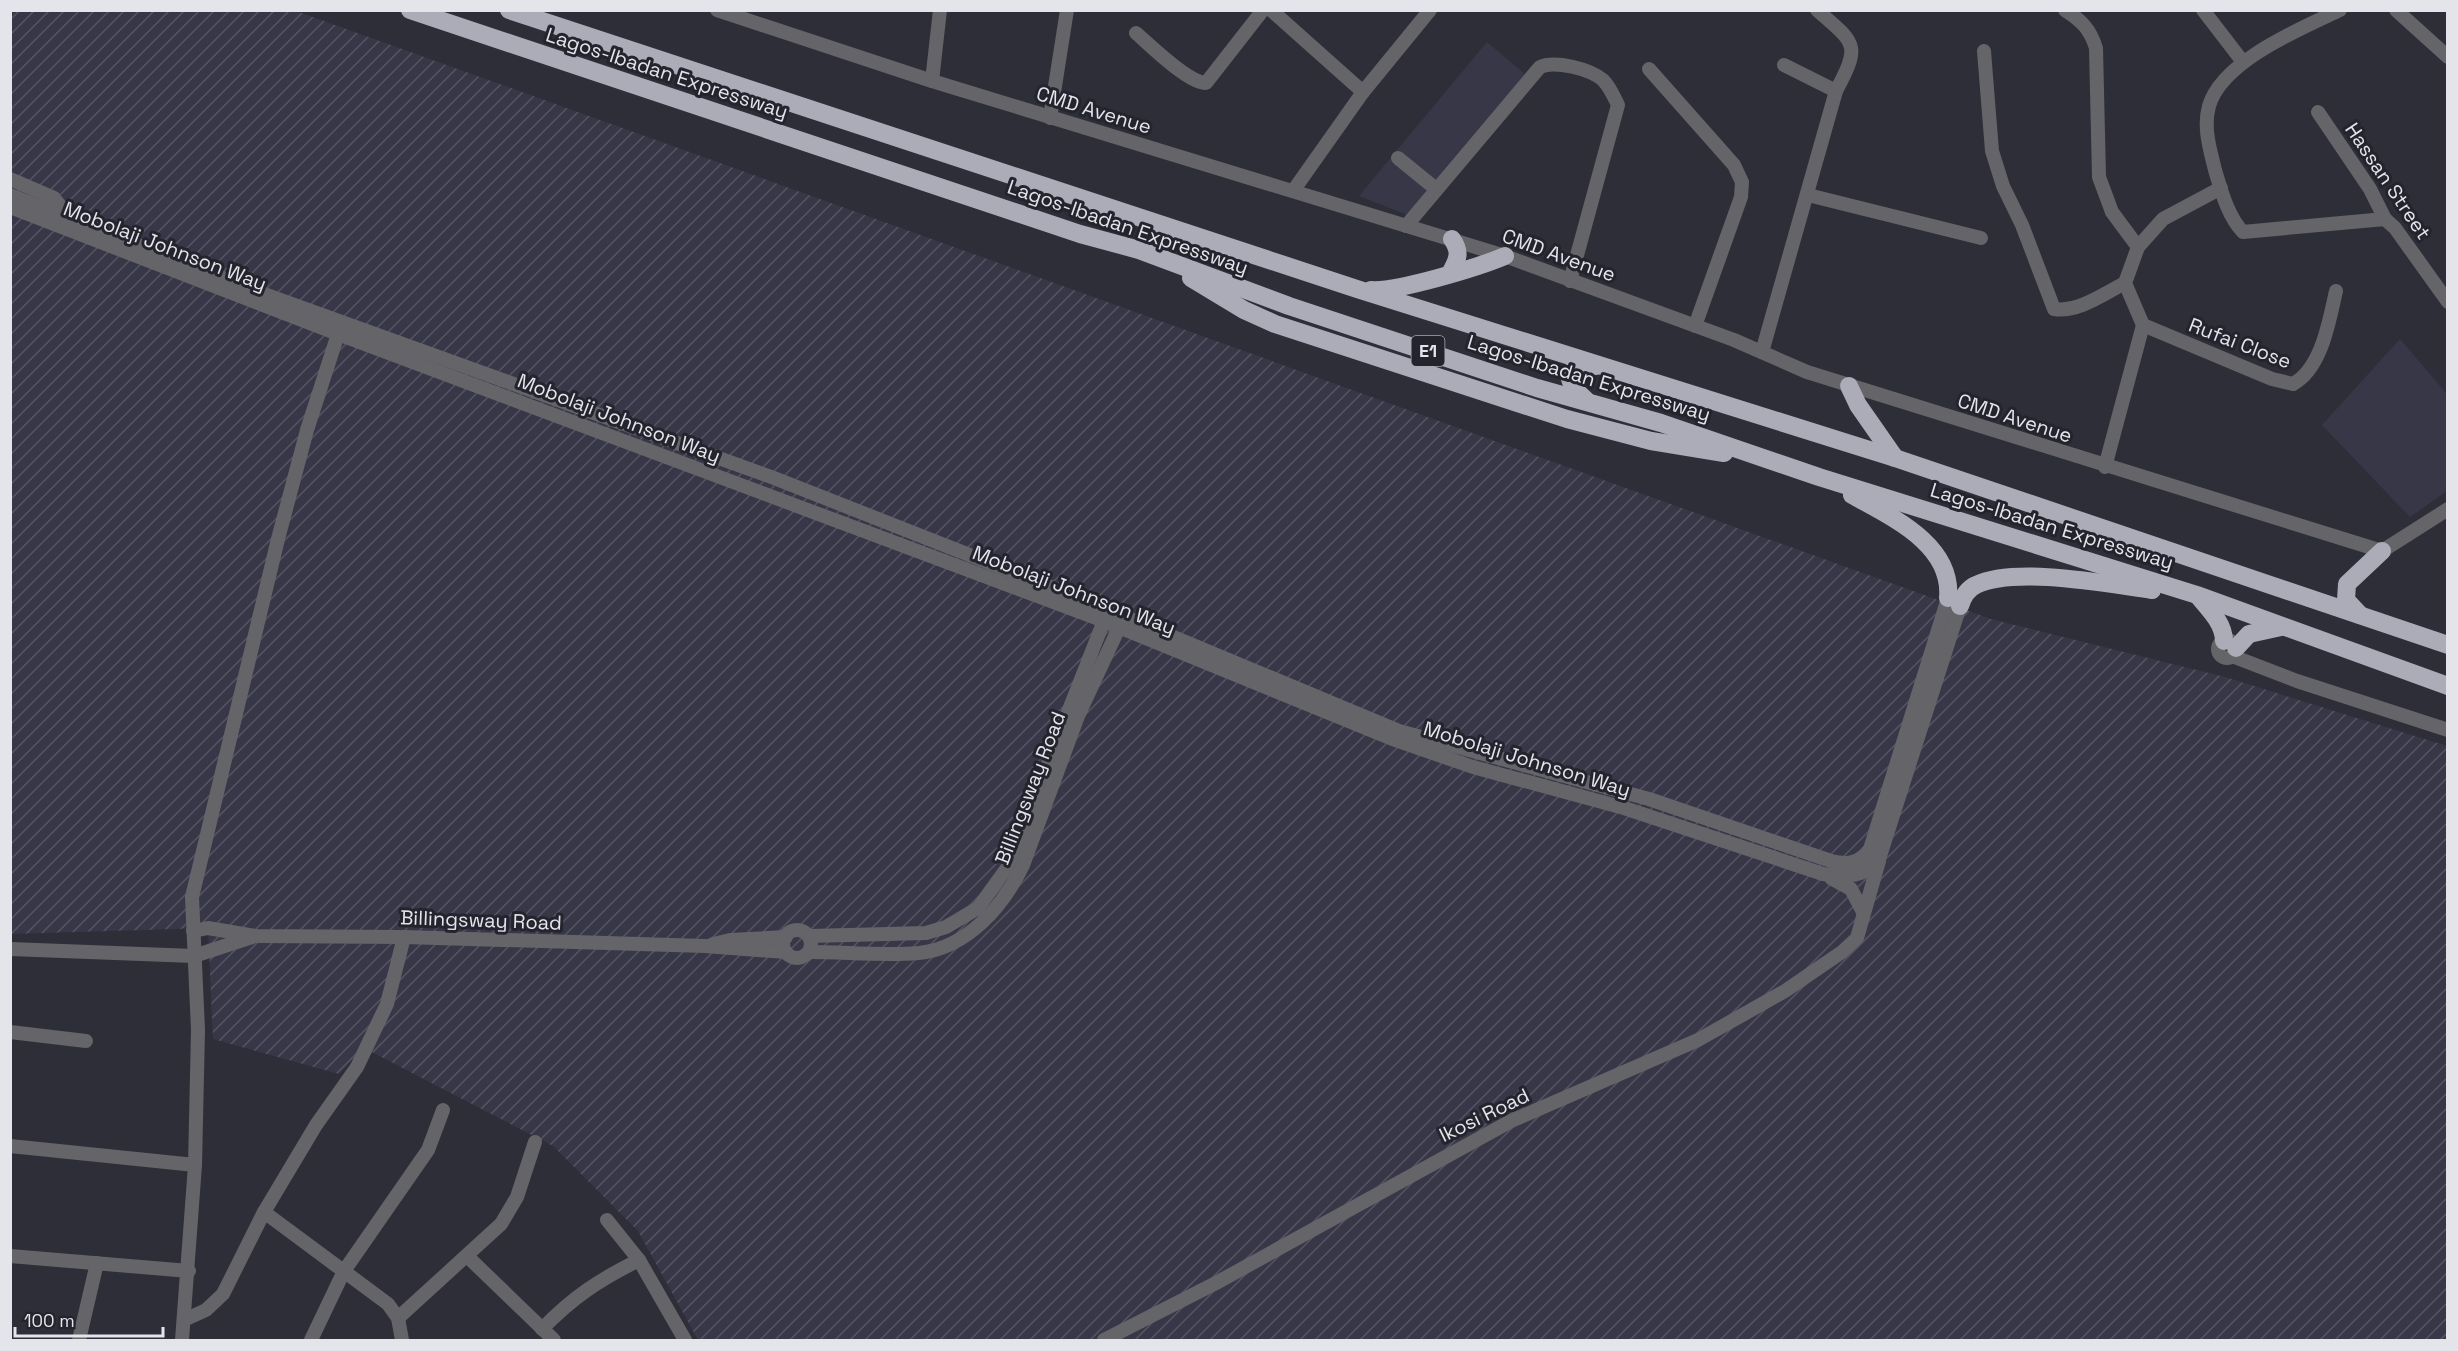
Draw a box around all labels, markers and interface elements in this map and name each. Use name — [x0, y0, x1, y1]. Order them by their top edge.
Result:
street label: Lagos-Ibadan Expressway — [543, 22, 791, 124]
street label: CMD Avenue — [1033, 80, 1155, 140]
street label: Hassan Street — [2339, 118, 2437, 244]
street label: Lagos-Ibadan Expressway — [1004, 174, 1252, 280]
street label: Mobolaji Johnson Way — [60, 195, 270, 297]
street label: CMD Avenue — [1499, 222, 1619, 288]
street label: Rufai Close — [2185, 312, 2295, 374]
street label: Lagos-Ibadan Expressway — [1464, 329, 1714, 427]
road number: E1 — [1412, 336, 1444, 366]
street label: Mobolaji Johnson Way — [514, 367, 724, 469]
street label: CMD Avenue — [1954, 387, 2076, 449]
street label: Lagos-Ibadan Expressway — [1927, 477, 2177, 575]
street label: Mobolaji Johnson Way — [969, 539, 1179, 641]
street label: Billingsway Road — [989, 708, 1071, 868]
street label: Mobolaji Johnson Way — [1420, 715, 1634, 803]
street label: Billingsway Road — [400, 904, 562, 936]
street label: Ikosi Road — [1435, 1082, 1533, 1148]
scale bar — [15, 1300, 164, 1338]
text: 100 m — [24, 1309, 75, 1332]

